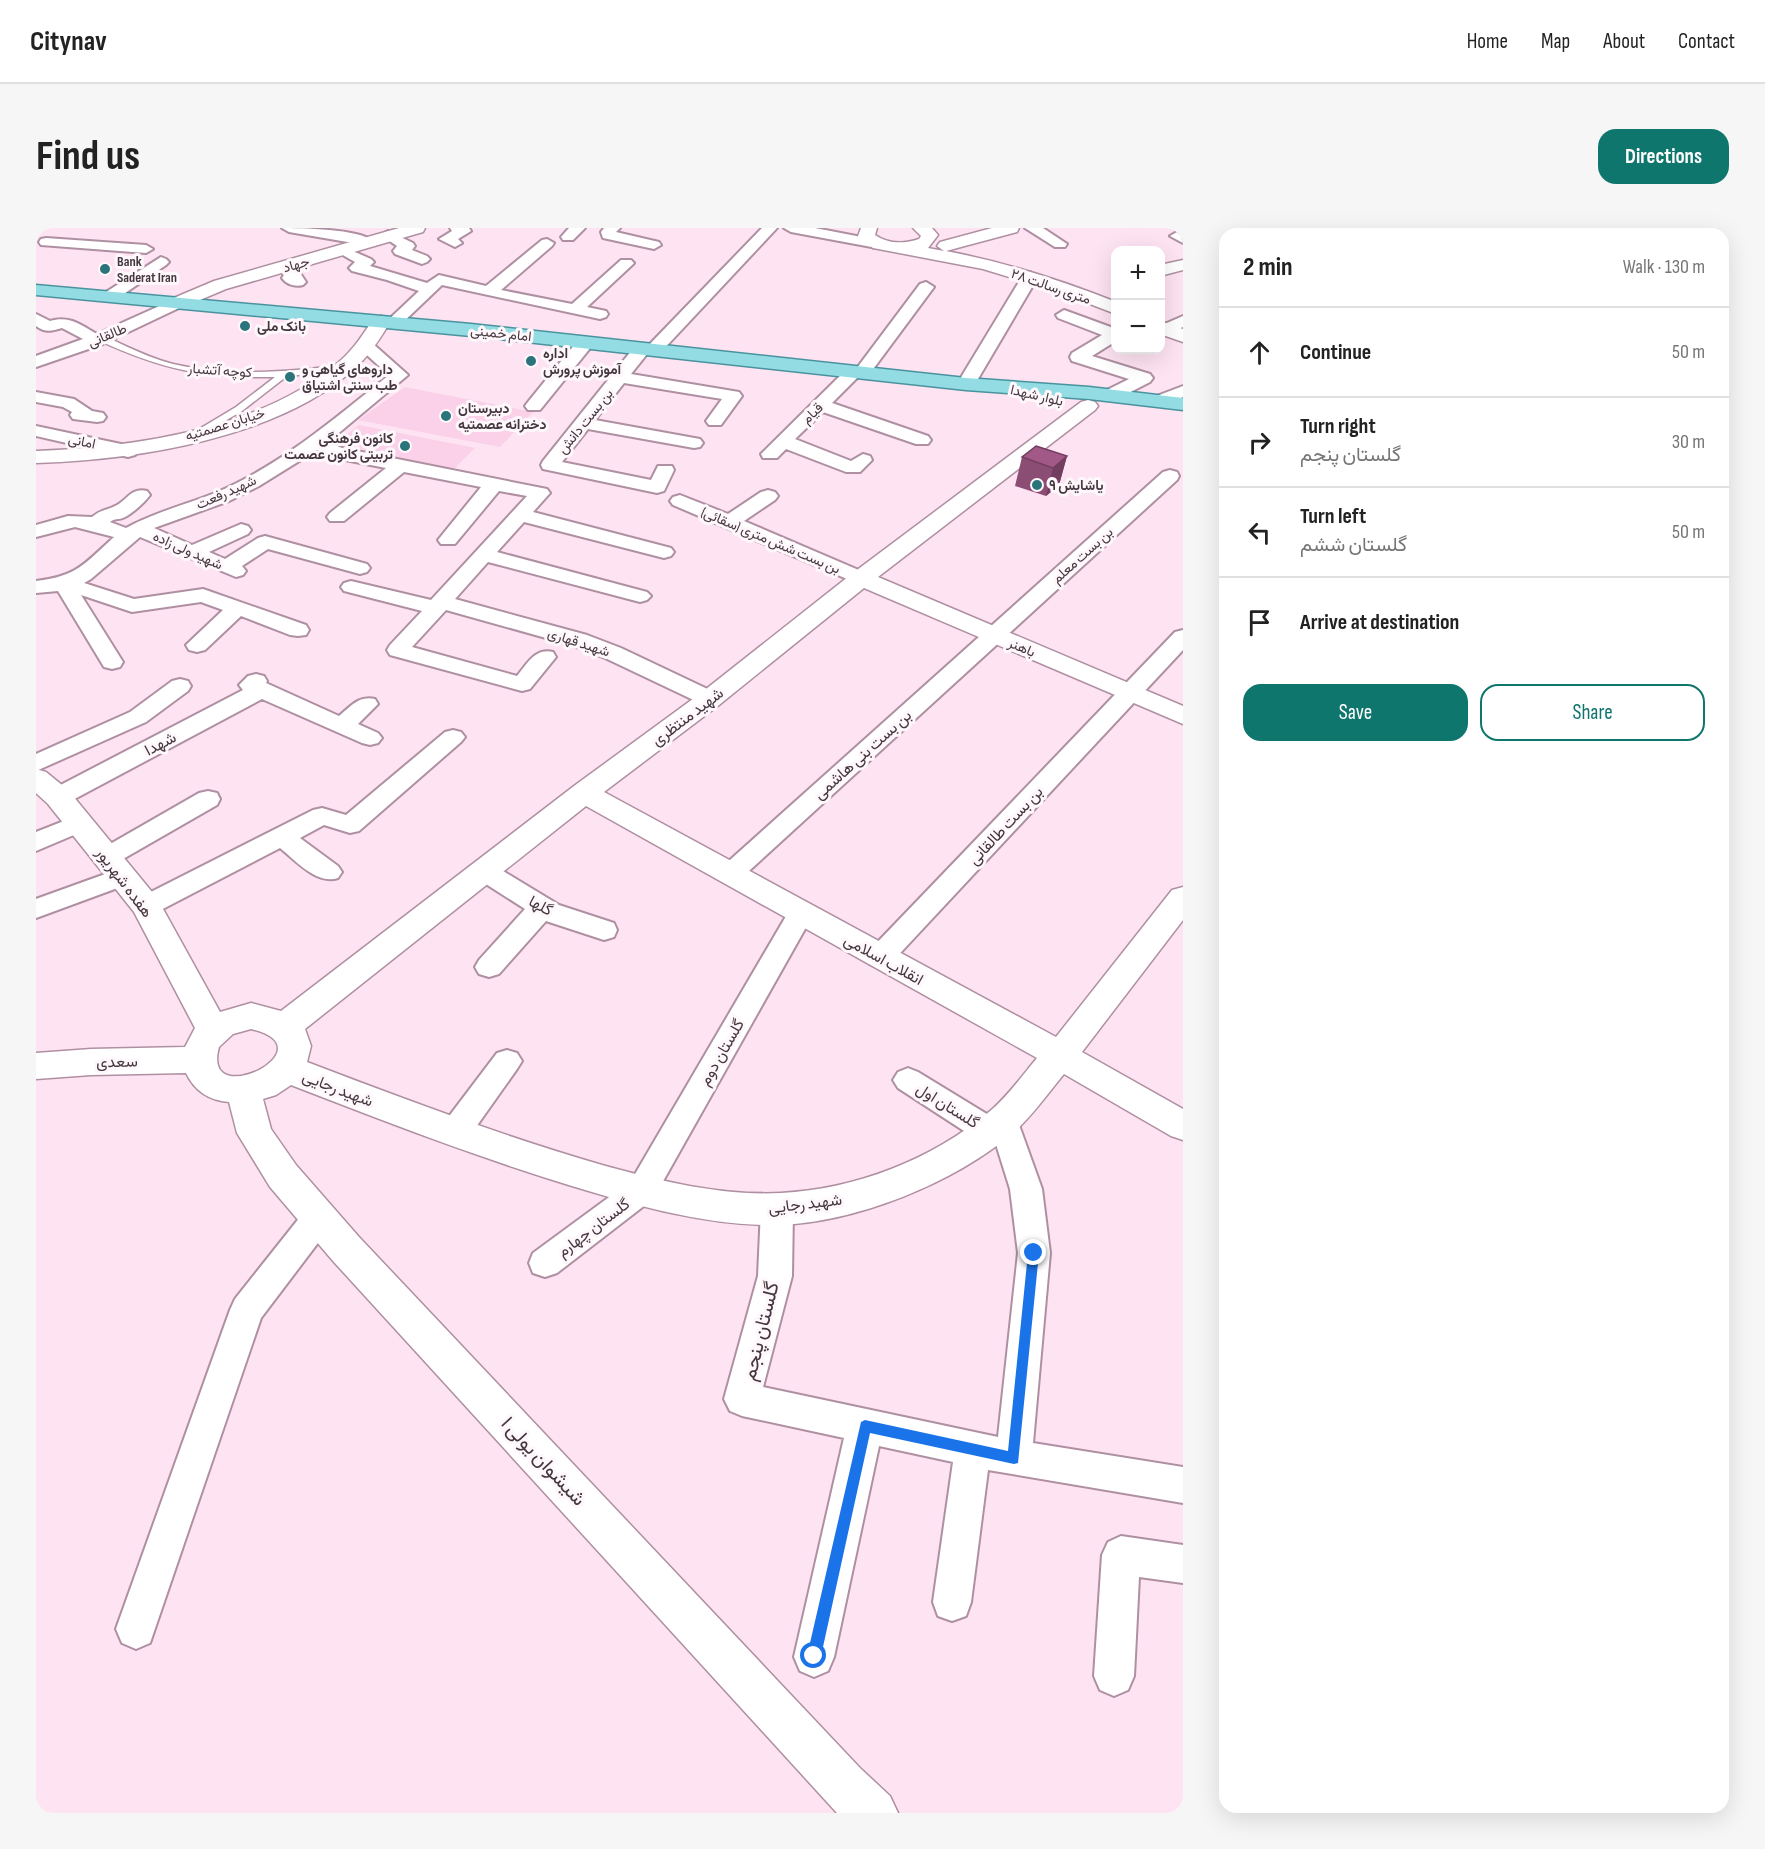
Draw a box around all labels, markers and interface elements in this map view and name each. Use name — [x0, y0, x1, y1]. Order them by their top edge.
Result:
text: Citynav — [30, 25, 107, 58]
text: Home — [1467, 29, 1508, 54]
text: Map — [1541, 29, 1570, 54]
text: About — [1603, 29, 1645, 54]
text: Contact — [1678, 29, 1735, 54]
button: Directions — [1598, 129, 1729, 184]
text: Find us — [36, 131, 140, 182]
map controls — [1111, 246, 1165, 354]
button: + — [1111, 246, 1165, 300]
text: 2 min — [1243, 252, 1293, 283]
place label: Bank Saderat Iran — [117, 253, 177, 286]
street label: جهاد — [281, 253, 311, 276]
text: Walk · 130 m — [1623, 255, 1705, 279]
marker: Bank Saderat Iran — [98, 262, 112, 276]
street label: ۲۸ متری رسالت — [1009, 265, 1093, 308]
button: − — [1111, 300, 1165, 354]
place label: بانک ملی — [257, 318, 306, 335]
marker: بانک ملی — [238, 319, 252, 333]
street label: طالقانی — [85, 320, 129, 351]
street label: امام خمینی — [470, 322, 532, 345]
icon: ahead — [1243, 336, 1276, 369]
text: Continue — [1300, 339, 1371, 366]
text: 50 m — [1672, 340, 1705, 364]
place label: اداره آموزش پرورش — [543, 345, 623, 379]
marker: اداره آموزش پرورش — [524, 354, 538, 368]
street label: کوچه آتشبار — [186, 360, 253, 382]
place label: داروهای گیاهی و طب سنتی اشتیاق — [302, 361, 398, 394]
marker: داروهای گیاهی و طب سنتی اشتیاق — [283, 370, 297, 384]
street label: بلوار شهدا — [1009, 381, 1065, 410]
street label: بن بست دانش — [554, 385, 617, 457]
street label: قیام — [798, 399, 827, 428]
place label: دبیرستان دخترانه عصمتیه — [458, 400, 547, 433]
street label: خیابان عصمتیه — [183, 404, 267, 445]
marker: دبیرستان دخترانه عصمتیه — [439, 409, 453, 423]
text: Turn right — [1300, 413, 1376, 440]
icon: right — [1243, 426, 1276, 459]
street label: امانی — [67, 430, 97, 453]
place label: کانون فرهنگی تربیتی کانون عصمت — [284, 430, 394, 463]
text: 30 m — [1672, 430, 1705, 454]
marker: کانون فرهنگی تربیتی کانون عصمت — [398, 439, 412, 453]
text: گلستان پنجم — [1300, 443, 1401, 467]
street label: شهید رفعت — [193, 472, 259, 513]
place label: یاشایش ۹ — [1049, 477, 1104, 494]
marker: یاشایش ۹ — [1030, 478, 1044, 492]
street label: بن بست شش متری (سقائی) — [699, 503, 843, 577]
text: Turn left — [1300, 503, 1366, 530]
icon: left — [1243, 516, 1276, 549]
text: 50 m — [1672, 520, 1705, 544]
street label: بن بست معلم — [1048, 523, 1116, 587]
street label: شهید ولی زاده — [150, 528, 225, 573]
text: گلستان ششم — [1300, 533, 1407, 557]
icon: arrive — [1243, 606, 1276, 639]
text: Arrive at destination — [1300, 609, 1459, 636]
street label: شهید قهاری — [546, 624, 612, 661]
street label: باهنر — [1005, 634, 1038, 661]
street label: شهید منتظری — [648, 684, 728, 750]
button: Save — [1243, 684, 1468, 741]
button: Share — [1480, 684, 1705, 741]
street label: بن بست بنی هاشمی — [810, 706, 916, 804]
street label: شهدا — [142, 728, 180, 760]
street label: بن بست طالقانی — [965, 783, 1047, 869]
street label: هفده شهریور — [91, 843, 156, 922]
street label: گلها — [525, 892, 556, 920]
street label: انقلاب اسلامی — [840, 931, 926, 990]
street label: گلستان دوم — [696, 1016, 749, 1089]
street label: سعدی — [96, 1053, 138, 1072]
street label: شهید رجایی — [299, 1067, 375, 1112]
street label: گلستان اول — [912, 1080, 982, 1133]
street label: شهید رجایی — [767, 1191, 843, 1218]
street label: گلستان چهارم — [554, 1195, 635, 1262]
route end — [1020, 1239, 1046, 1265]
street label: گلستان پنجم — [737, 1279, 786, 1383]
street label: شیشوان یولی ا — [496, 1412, 591, 1511]
route start — [800, 1642, 826, 1668]

